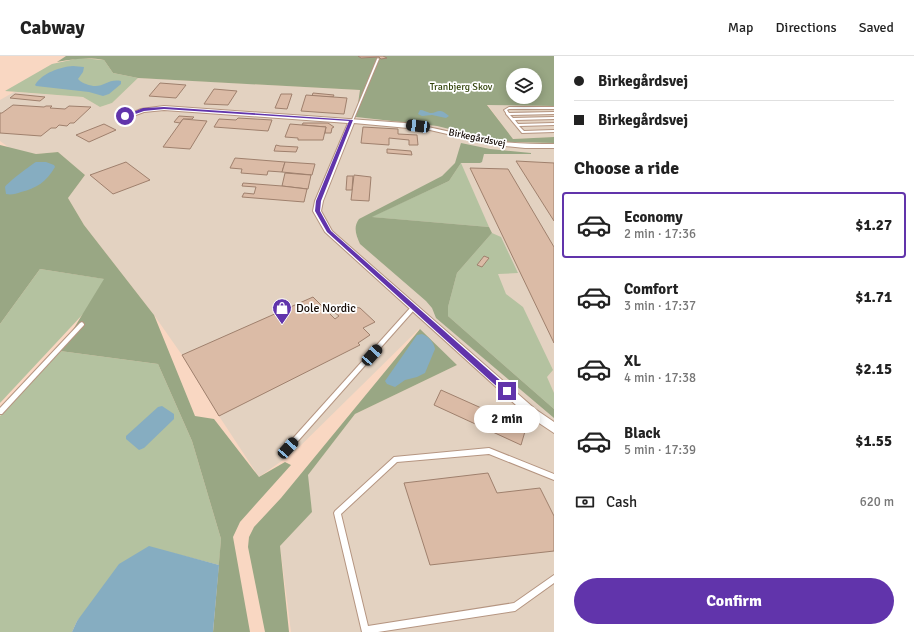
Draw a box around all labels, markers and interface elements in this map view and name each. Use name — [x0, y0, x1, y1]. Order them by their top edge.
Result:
text: Cabway — [20, 16, 85, 40]
text: Map — [728, 19, 754, 36]
text: Directions — [776, 19, 837, 36]
text: Saved — [859, 19, 894, 36]
map controls — [506, 68, 542, 104]
button: layers — [506, 68, 542, 104]
text: Birkegårdsvej — [598, 72, 688, 90]
park label: Tranbjerg Skov — [430, 81, 493, 93]
route start — [116, 107, 134, 125]
text: Birkegårdsvej — [598, 111, 688, 129]
car — [405, 119, 431, 133]
street label: Birkegårdsvej — [447, 126, 507, 150]
text: Choose a ride — [574, 157, 679, 179]
icon: car — [576, 207, 612, 243]
text: Economy — [624, 208, 683, 226]
text: $1.27 — [855, 216, 892, 234]
text: 2 min · 17:36 — [624, 226, 696, 242]
icon: car — [576, 279, 612, 315]
text: Comfort — [624, 280, 678, 298]
text: $1.71 — [855, 288, 892, 306]
shop icon: Dole Nordic — [271, 297, 293, 325]
text: 3 min · 17:37 — [624, 298, 696, 314]
place label: Dole Nordic — [296, 301, 356, 316]
car — [360, 342, 384, 368]
icon: car — [576, 351, 612, 387]
text: XL — [624, 352, 641, 370]
text: $2.15 — [855, 360, 892, 378]
text: 4 min · 17:38 — [624, 370, 696, 386]
route end — [498, 382, 516, 400]
callout: 2 min — [474, 405, 540, 433]
text: 2 min — [491, 411, 523, 427]
icon: car — [576, 423, 612, 459]
text: Black — [624, 424, 661, 442]
text: $1.55 — [855, 432, 892, 450]
car — [276, 435, 300, 461]
text: 5 min · 17:39 — [624, 442, 696, 458]
icon: cash — [574, 491, 596, 513]
text: Cash — [606, 493, 637, 511]
text: 620 m — [860, 494, 894, 510]
button: Confirm — [574, 578, 894, 624]

